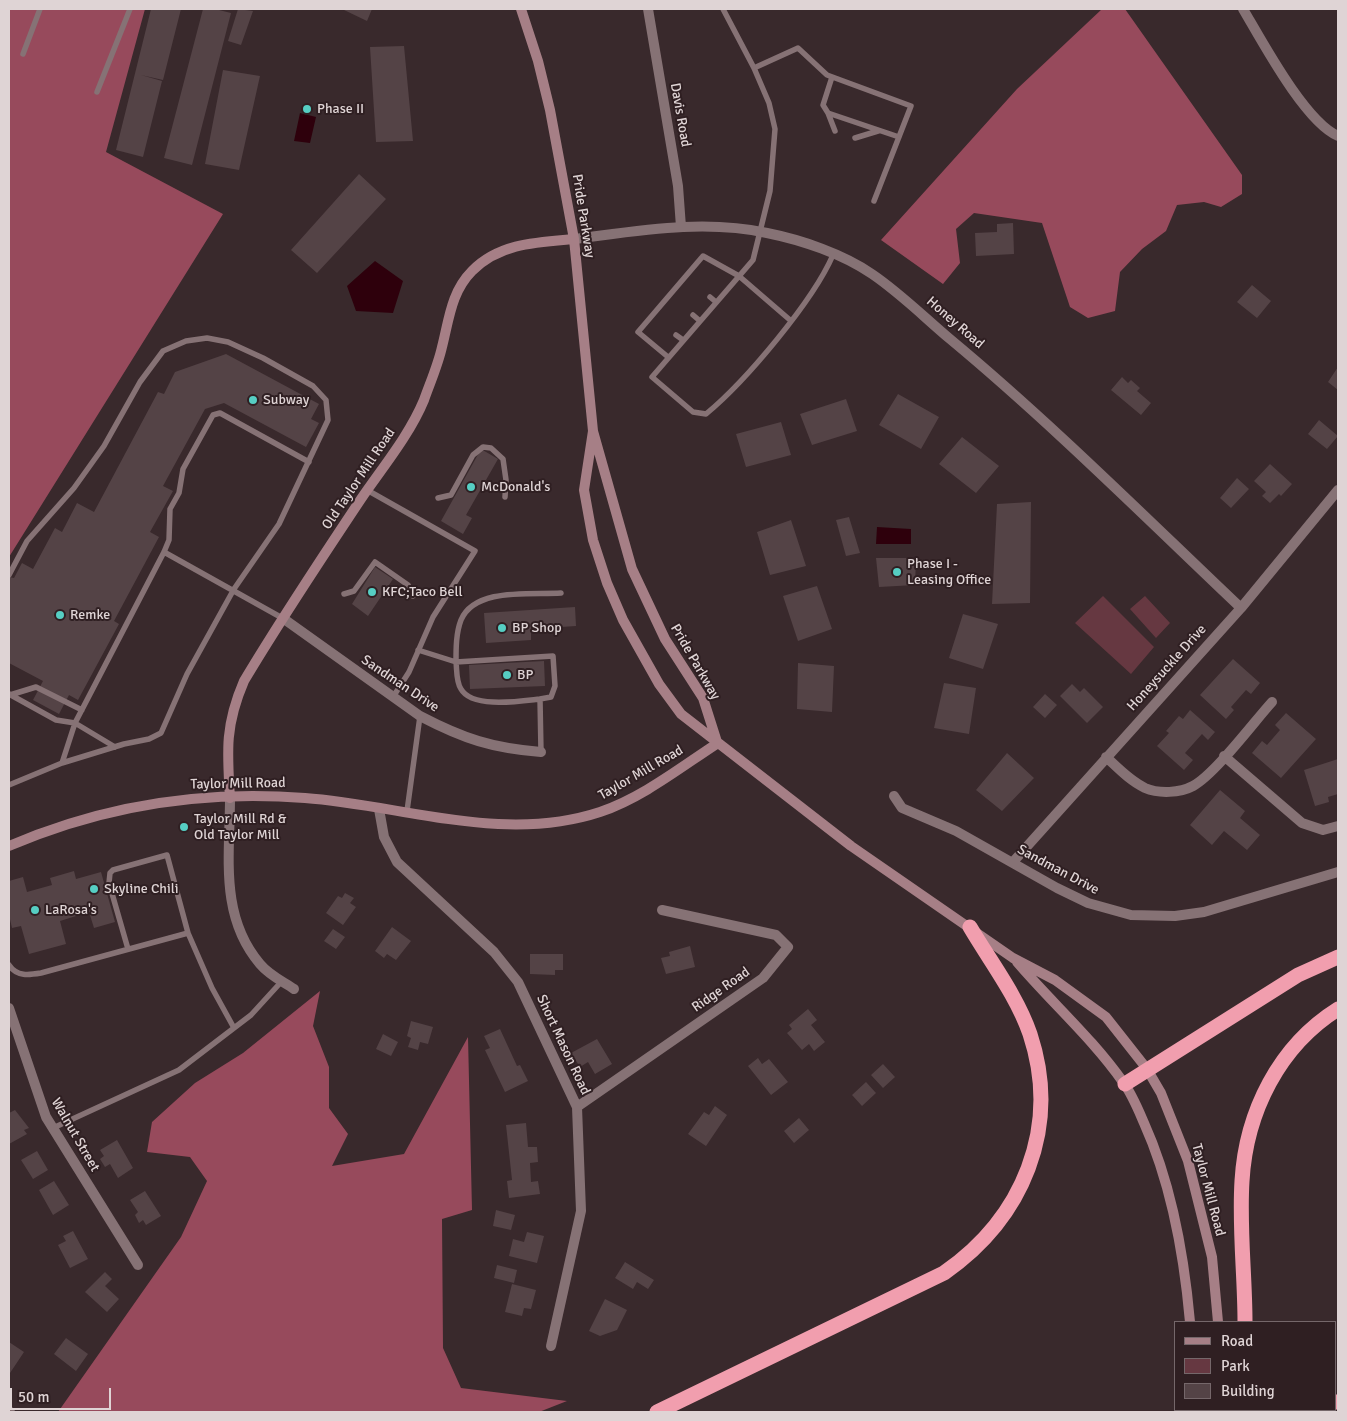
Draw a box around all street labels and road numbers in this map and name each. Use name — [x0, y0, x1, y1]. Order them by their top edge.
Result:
street label: Davis Road — [666, 82, 694, 148]
street label: Pride Parkway — [568, 173, 598, 259]
street label: Honey Road — [923, 293, 987, 353]
street label: Old Taylor Mill Road — [319, 425, 399, 533]
street label: Pride Parkway — [667, 621, 723, 703]
street label: Honeysuckle Drive — [1124, 621, 1210, 715]
street label: Sandman Drive — [358, 652, 442, 716]
street label: Taylor Mill Road — [596, 742, 686, 804]
street label: Taylor Mill Road — [190, 775, 286, 793]
street label: Sandman Drive — [1014, 841, 1102, 899]
street label: Ridge Road — [689, 964, 753, 1016]
street label: Short Mason Road — [532, 992, 594, 1098]
street label: Walnut Street — [47, 1095, 103, 1175]
street label: Taylor Mill Road — [1188, 1142, 1228, 1238]

